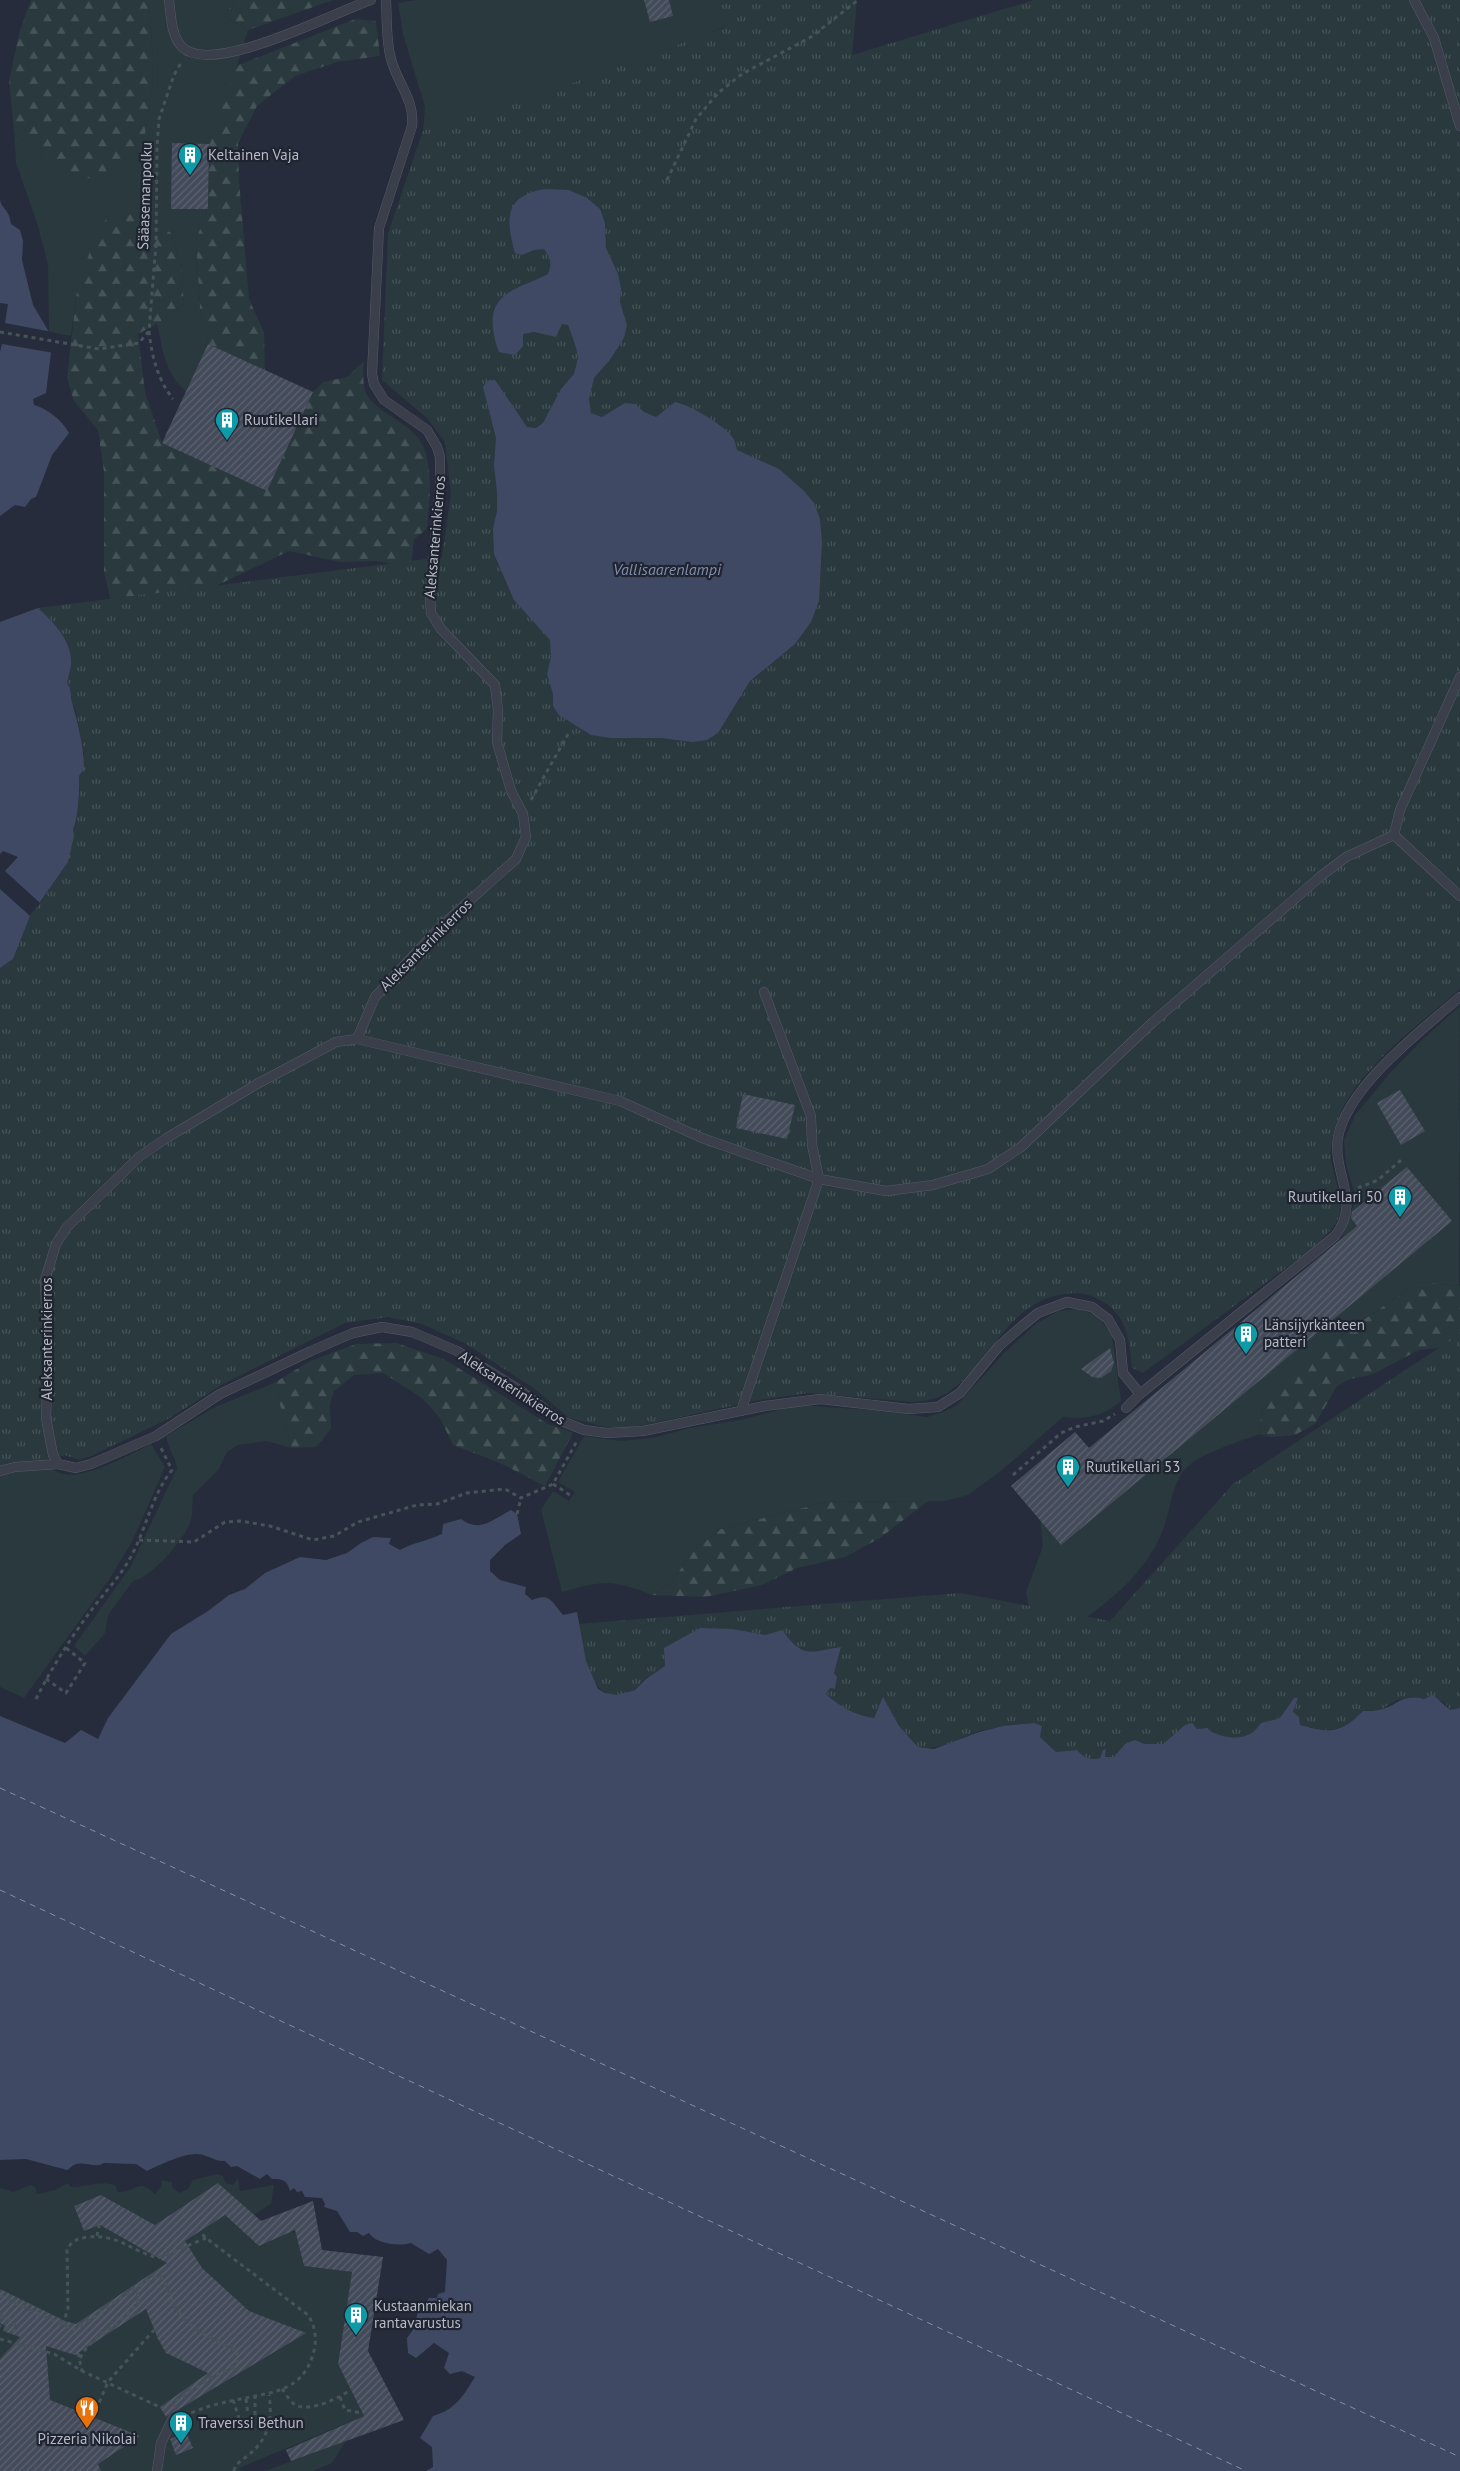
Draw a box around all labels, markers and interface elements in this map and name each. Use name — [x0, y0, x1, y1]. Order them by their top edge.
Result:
street label: Sääasemanpolku — [133, 142, 156, 250]
building icon: Keltainen Vaja — [177, 142, 203, 176]
place label: Keltainen Vaja — [208, 145, 299, 164]
building icon: Ruutikellari — [214, 407, 240, 441]
place label: Ruutikellari — [244, 410, 318, 429]
street label: Aleksanterinkierros — [420, 475, 449, 599]
water label: Vallisaarenlampi — [613, 559, 722, 579]
street label: Aleksanterinkierros — [375, 894, 476, 995]
building icon: Ruutikellari 50 — [1387, 1184, 1413, 1218]
place label: Ruutikellari 50 — [1288, 1187, 1382, 1206]
street label: Aleksanterinkierros — [37, 1277, 56, 1401]
place label: Länsijyrkänteen patteri — [1264, 1315, 1365, 1351]
building icon: Länsijyrkänteen patteri — [1233, 1321, 1259, 1355]
street label: Aleksanterinkierros — [455, 1346, 569, 1429]
building icon: Ruutikellari 53 — [1055, 1454, 1081, 1488]
place label: Ruutikellari 53 — [1086, 1457, 1180, 1476]
place label: Kustaanmiekan rantavarustus — [374, 2296, 472, 2332]
building icon: Kustaanmiekan rantavarustus — [343, 2302, 369, 2336]
restaurant icon: Pizzeria Nikolai — [74, 2395, 100, 2429]
building icon: Traverssi Bethun — [168, 2410, 194, 2444]
place label: Traverssi Bethun — [198, 2413, 304, 2432]
place label: Pizzeria Nikolai — [38, 2429, 136, 2448]

